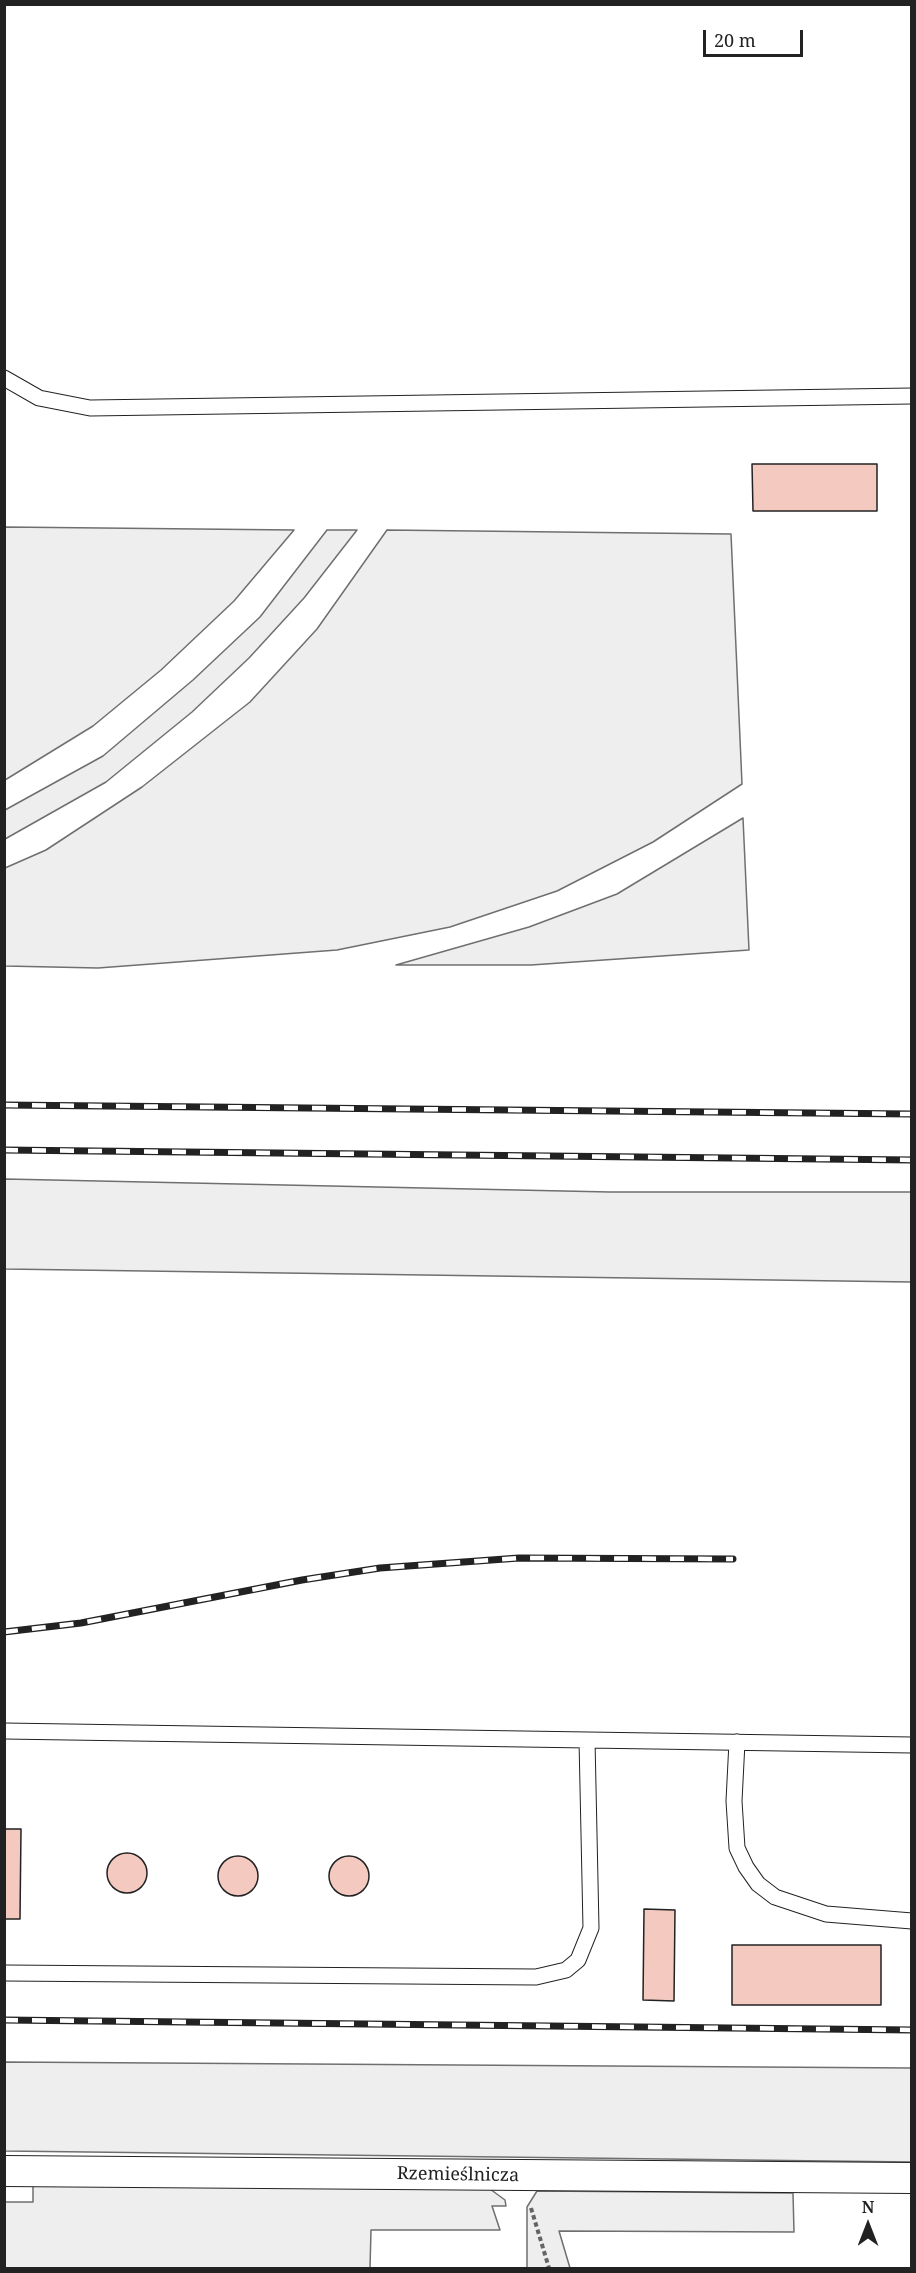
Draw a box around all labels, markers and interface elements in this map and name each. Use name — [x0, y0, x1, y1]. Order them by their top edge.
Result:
scale bar — [706, 18, 806, 56]
text: 20 m — [714, 28, 756, 52]
street label: Rzemieślnicza — [397, 2163, 519, 2187]
north arrow — [838, 2195, 898, 2255]
text: N — [862, 2196, 874, 2218]

